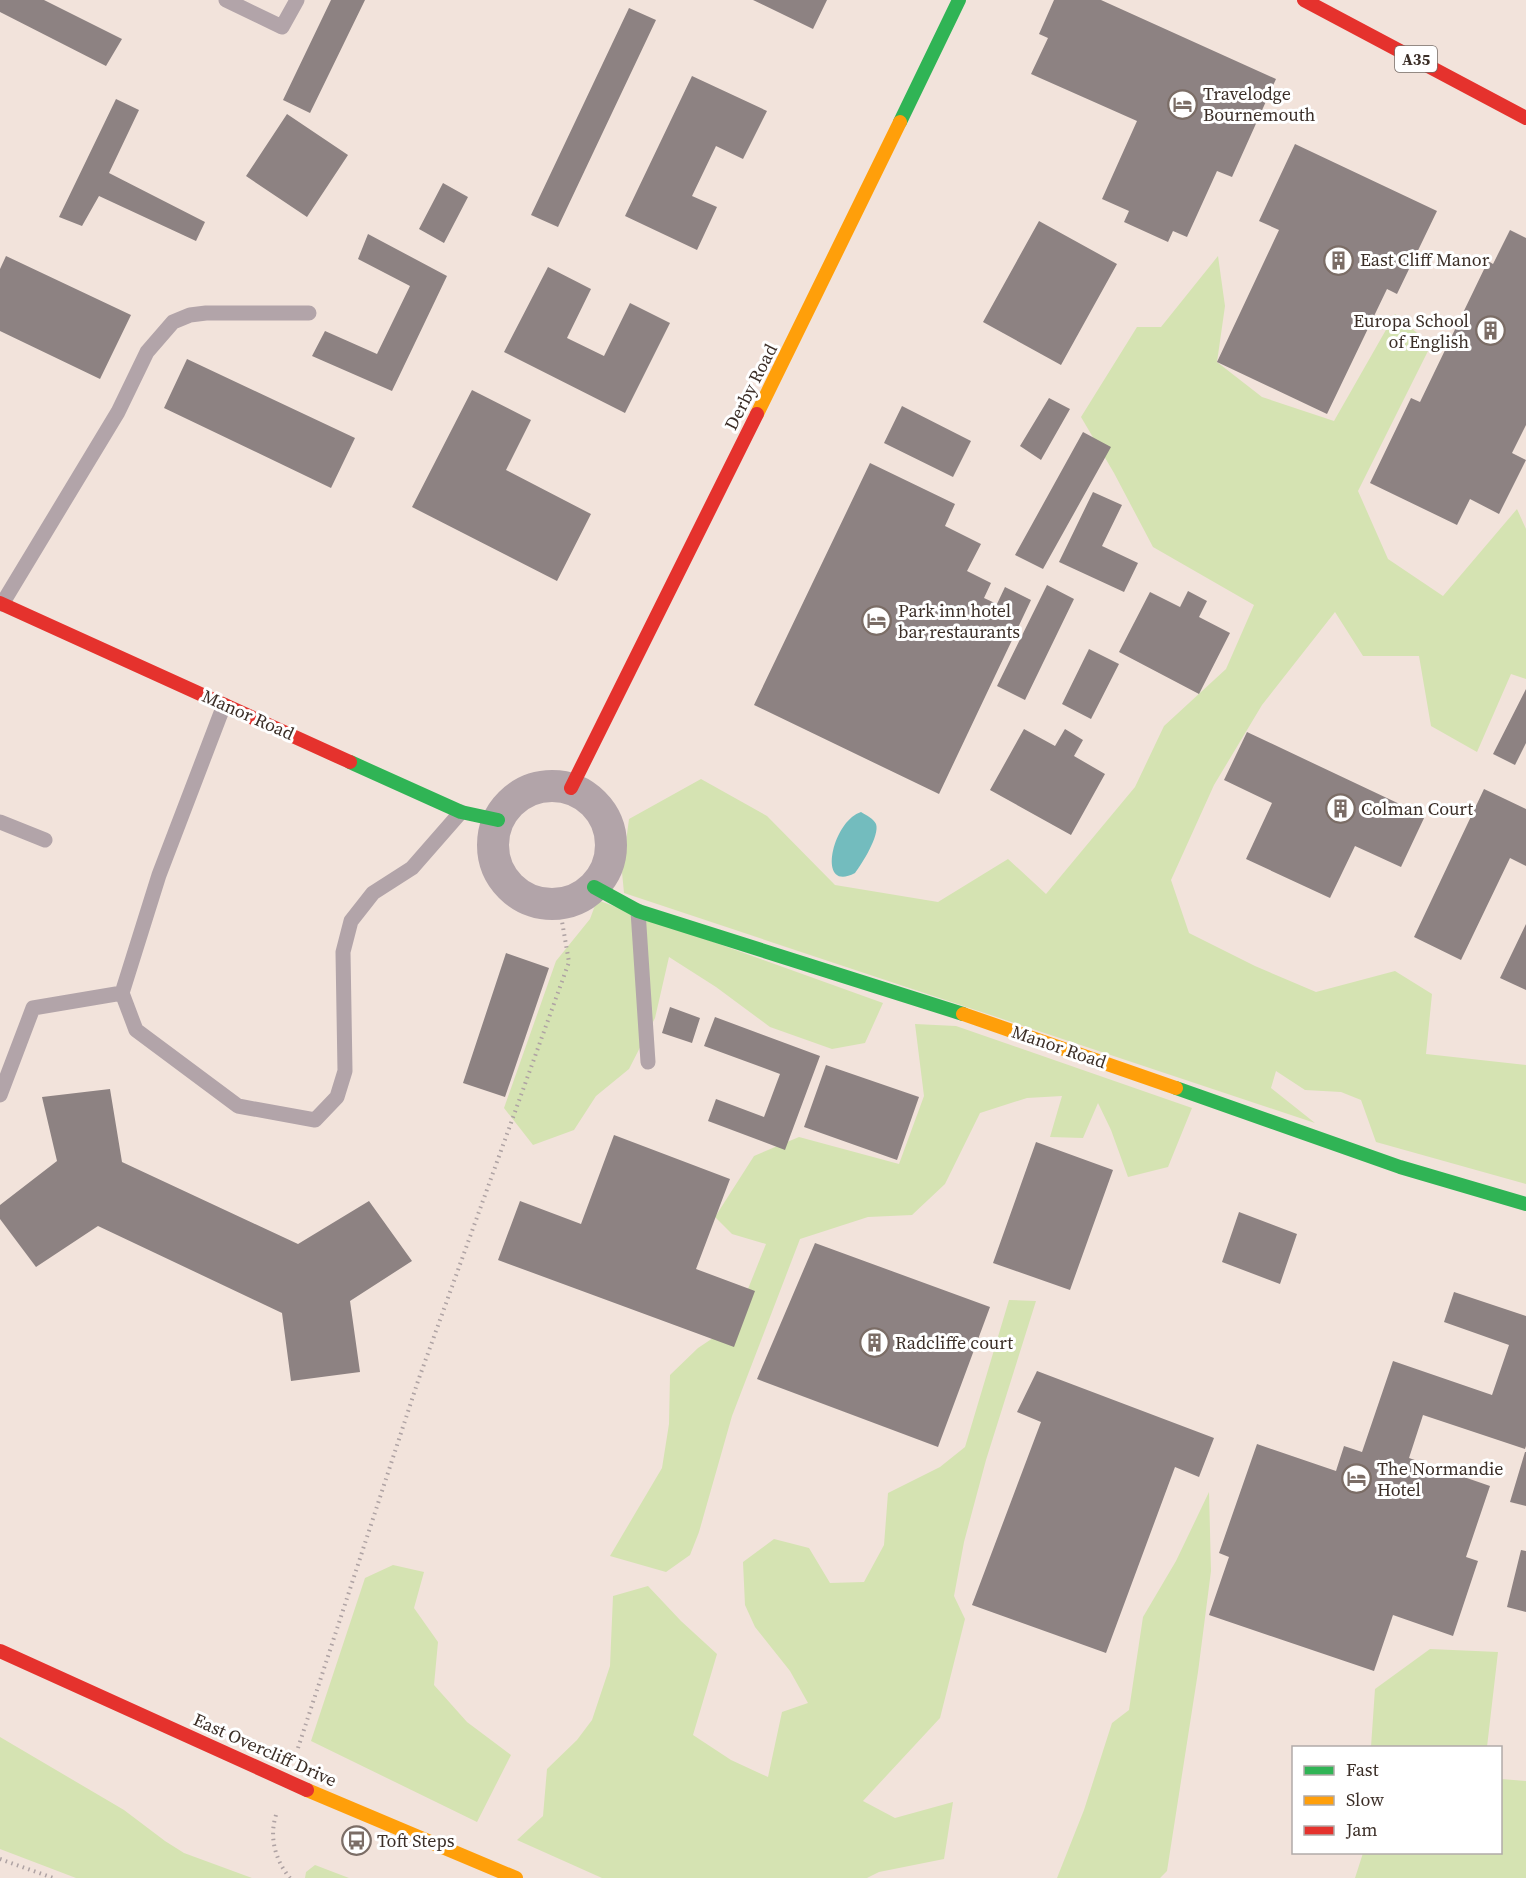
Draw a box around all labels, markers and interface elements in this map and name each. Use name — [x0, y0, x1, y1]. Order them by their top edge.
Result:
road number: A35 — [1395, 46, 1437, 72]
place label: Travelodge Bournemouth — [1203, 81, 1315, 127]
hotel icon: Travelodge Bournemouth — [1166, 88, 1198, 120]
building icon: East Cliff Manor — [1323, 244, 1355, 276]
place label: East Cliff Manor — [1360, 247, 1490, 272]
place label: Europa School of English — [1353, 308, 1469, 354]
building icon: Europa School of English — [1474, 315, 1506, 347]
street label: Derby Road — [718, 339, 783, 434]
place label: Park inn hotel bar restaurants — [898, 598, 1020, 644]
hotel icon: Park inn hotel bar restaurants — [861, 605, 893, 637]
street label: Manor Road — [198, 683, 298, 746]
building icon: Colman Court — [1324, 793, 1356, 825]
place label: Colman Court — [1361, 796, 1473, 821]
street label: Manor Road — [1009, 1019, 1110, 1074]
building icon: Radcliffe court — [858, 1327, 890, 1359]
place label: Radcliffe court — [895, 1330, 1013, 1355]
place label: The Normandie Hotel — [1377, 1456, 1504, 1502]
hotel icon: The Normandie Hotel — [1340, 1463, 1372, 1495]
street label: East Overcliff Drive — [189, 1707, 341, 1792]
legend — [1292, 1746, 1502, 1854]
text: Fast — [1346, 1757, 1379, 1782]
text: Slow — [1346, 1787, 1384, 1812]
text: Jam — [1345, 1817, 1378, 1842]
bus stop icon: Toft Steps — [340, 1825, 372, 1857]
place label: Toft Steps — [377, 1828, 455, 1853]

